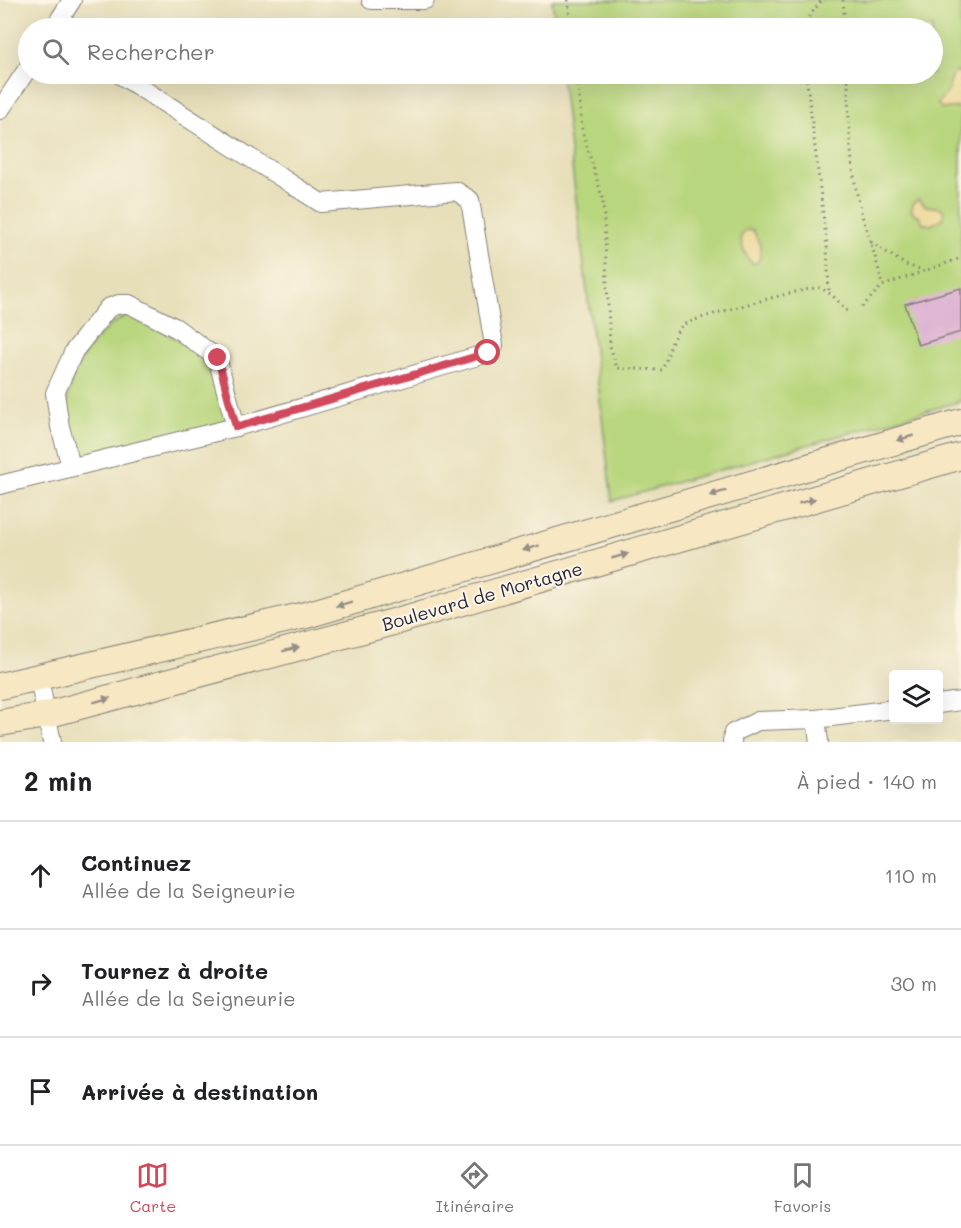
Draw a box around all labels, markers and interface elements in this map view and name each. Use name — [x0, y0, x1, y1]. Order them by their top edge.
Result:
search box — [18, 18, 943, 84]
icon: search — [39, 35, 72, 68]
text: Rechercher — [87, 37, 215, 66]
route start — [474, 339, 500, 365]
route end — [204, 344, 230, 370]
one-way arrow — [896, 434, 914, 443]
one-way arrow — [709, 489, 727, 498]
one-way arrow — [798, 496, 816, 505]
one-way arrow — [521, 544, 539, 553]
one-way arrow — [611, 551, 629, 560]
street label: Boulevard de Mortagne — [379, 556, 585, 636]
one-way arrow — [335, 600, 353, 609]
one-way arrow — [282, 644, 300, 653]
map controls — [889, 670, 943, 724]
button: layers — [889, 670, 943, 724]
one-way arrow — [93, 694, 111, 704]
text: 2 min — [24, 764, 92, 798]
text: À pied · 140 m — [796, 768, 937, 794]
text: Continuez — [81, 848, 191, 877]
icon: ahead — [24, 859, 57, 892]
text: 110 m — [884, 862, 937, 888]
text: Allée de la Seigneurie — [81, 877, 296, 903]
text: Tournez à droite — [81, 956, 268, 985]
icon: right — [24, 967, 57, 1000]
text: 30 m — [891, 970, 937, 996]
text: Allée de la Seigneurie — [81, 985, 296, 1011]
icon: arrive — [24, 1075, 57, 1108]
text: Arrivée à destination — [81, 1077, 318, 1106]
tab: Carte — [130, 1159, 176, 1216]
tab: Itinéraire — [436, 1159, 514, 1216]
tab: Favoris — [774, 1159, 831, 1216]

